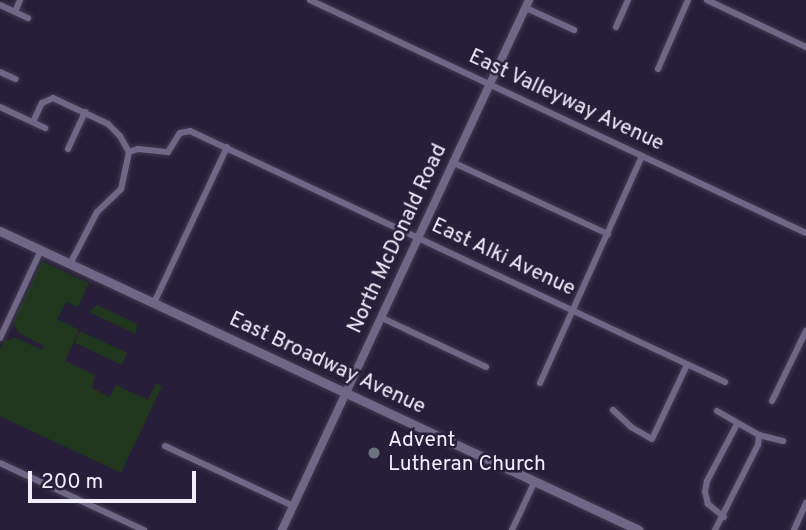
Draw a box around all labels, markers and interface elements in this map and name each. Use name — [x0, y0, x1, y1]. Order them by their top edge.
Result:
street label: East Valleyway Avenue — [464, 44, 668, 158]
street label: North McDonald Road — [343, 140, 453, 338]
street label: East Alki Avenue — [426, 213, 580, 303]
street label: East Broadway Avenue — [224, 307, 430, 421]
place label: Advent Lutheran Church — [388, 428, 546, 478]
marker: Advent Lutheran Church — [366, 445, 382, 461]
scale bar — [32, 456, 200, 500]
text: 200 m — [41, 469, 103, 496]

